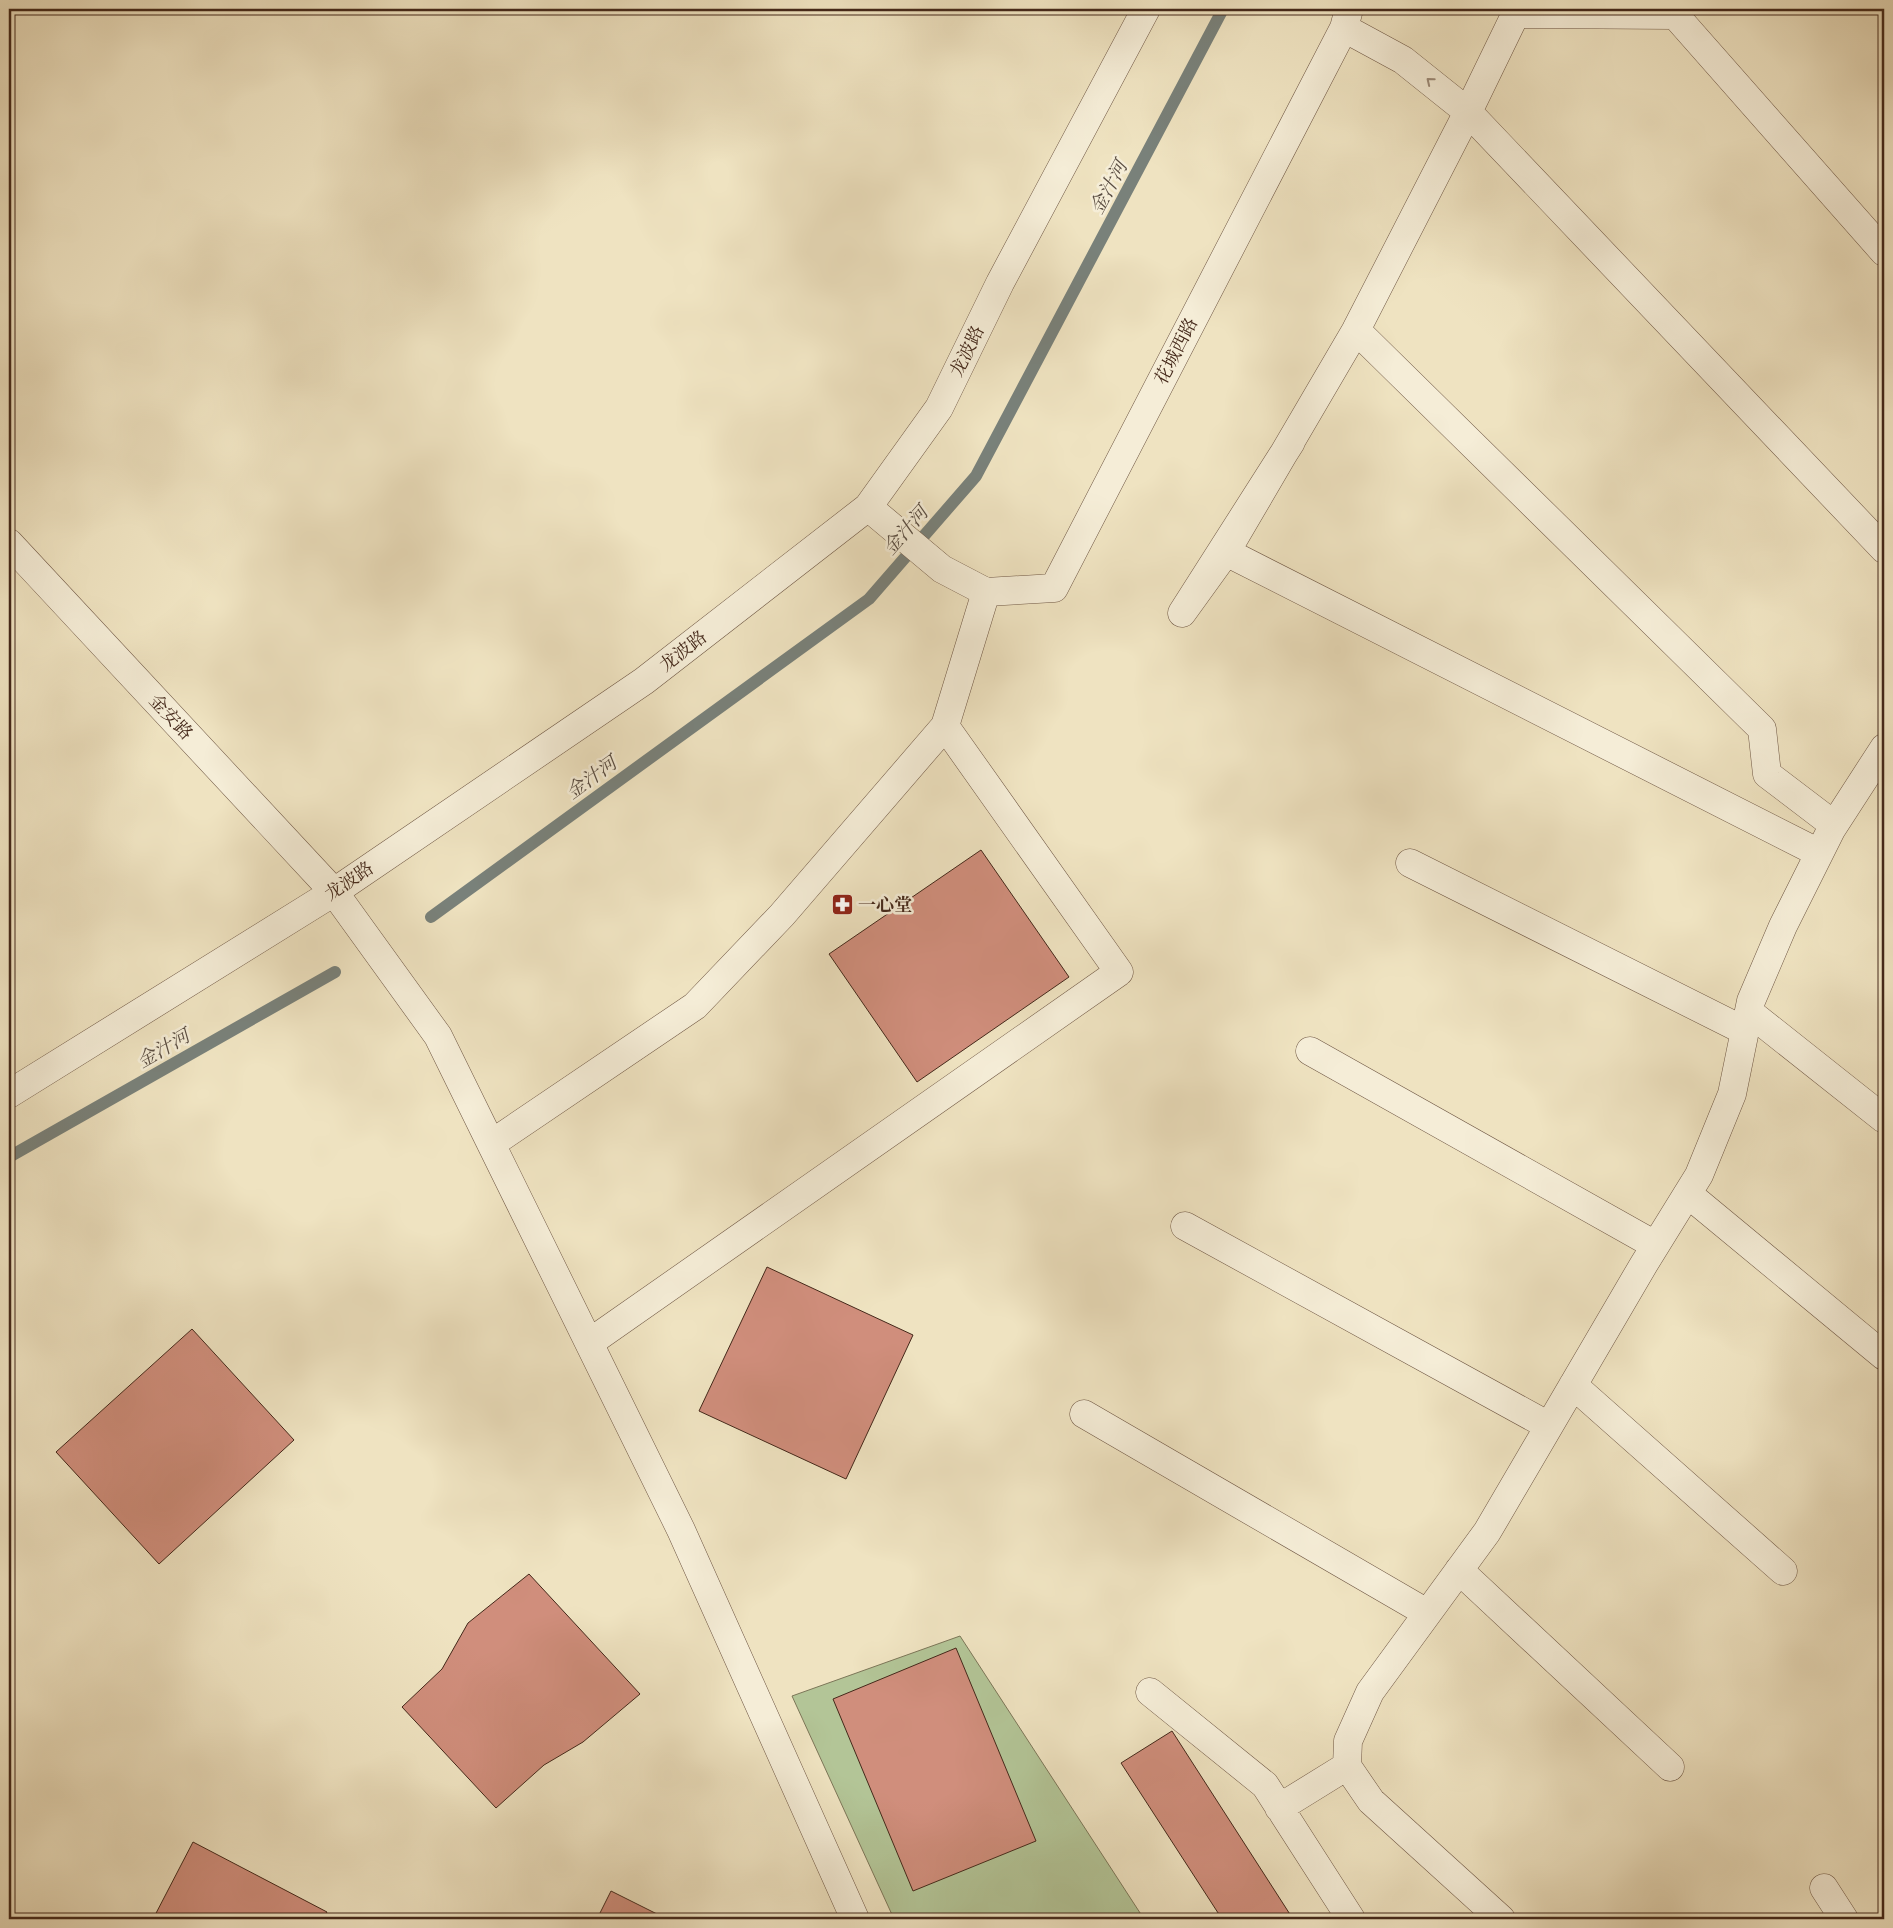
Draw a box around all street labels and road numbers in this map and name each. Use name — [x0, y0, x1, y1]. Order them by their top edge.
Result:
street label: 花城西路 — [1150, 314, 1202, 388]
street label: 龙波路 — [945, 322, 989, 380]
street label: 龙波路 — [655, 626, 711, 676]
street label: 金安路 — [145, 690, 197, 744]
street label: 龙波路 — [320, 857, 378, 905]

